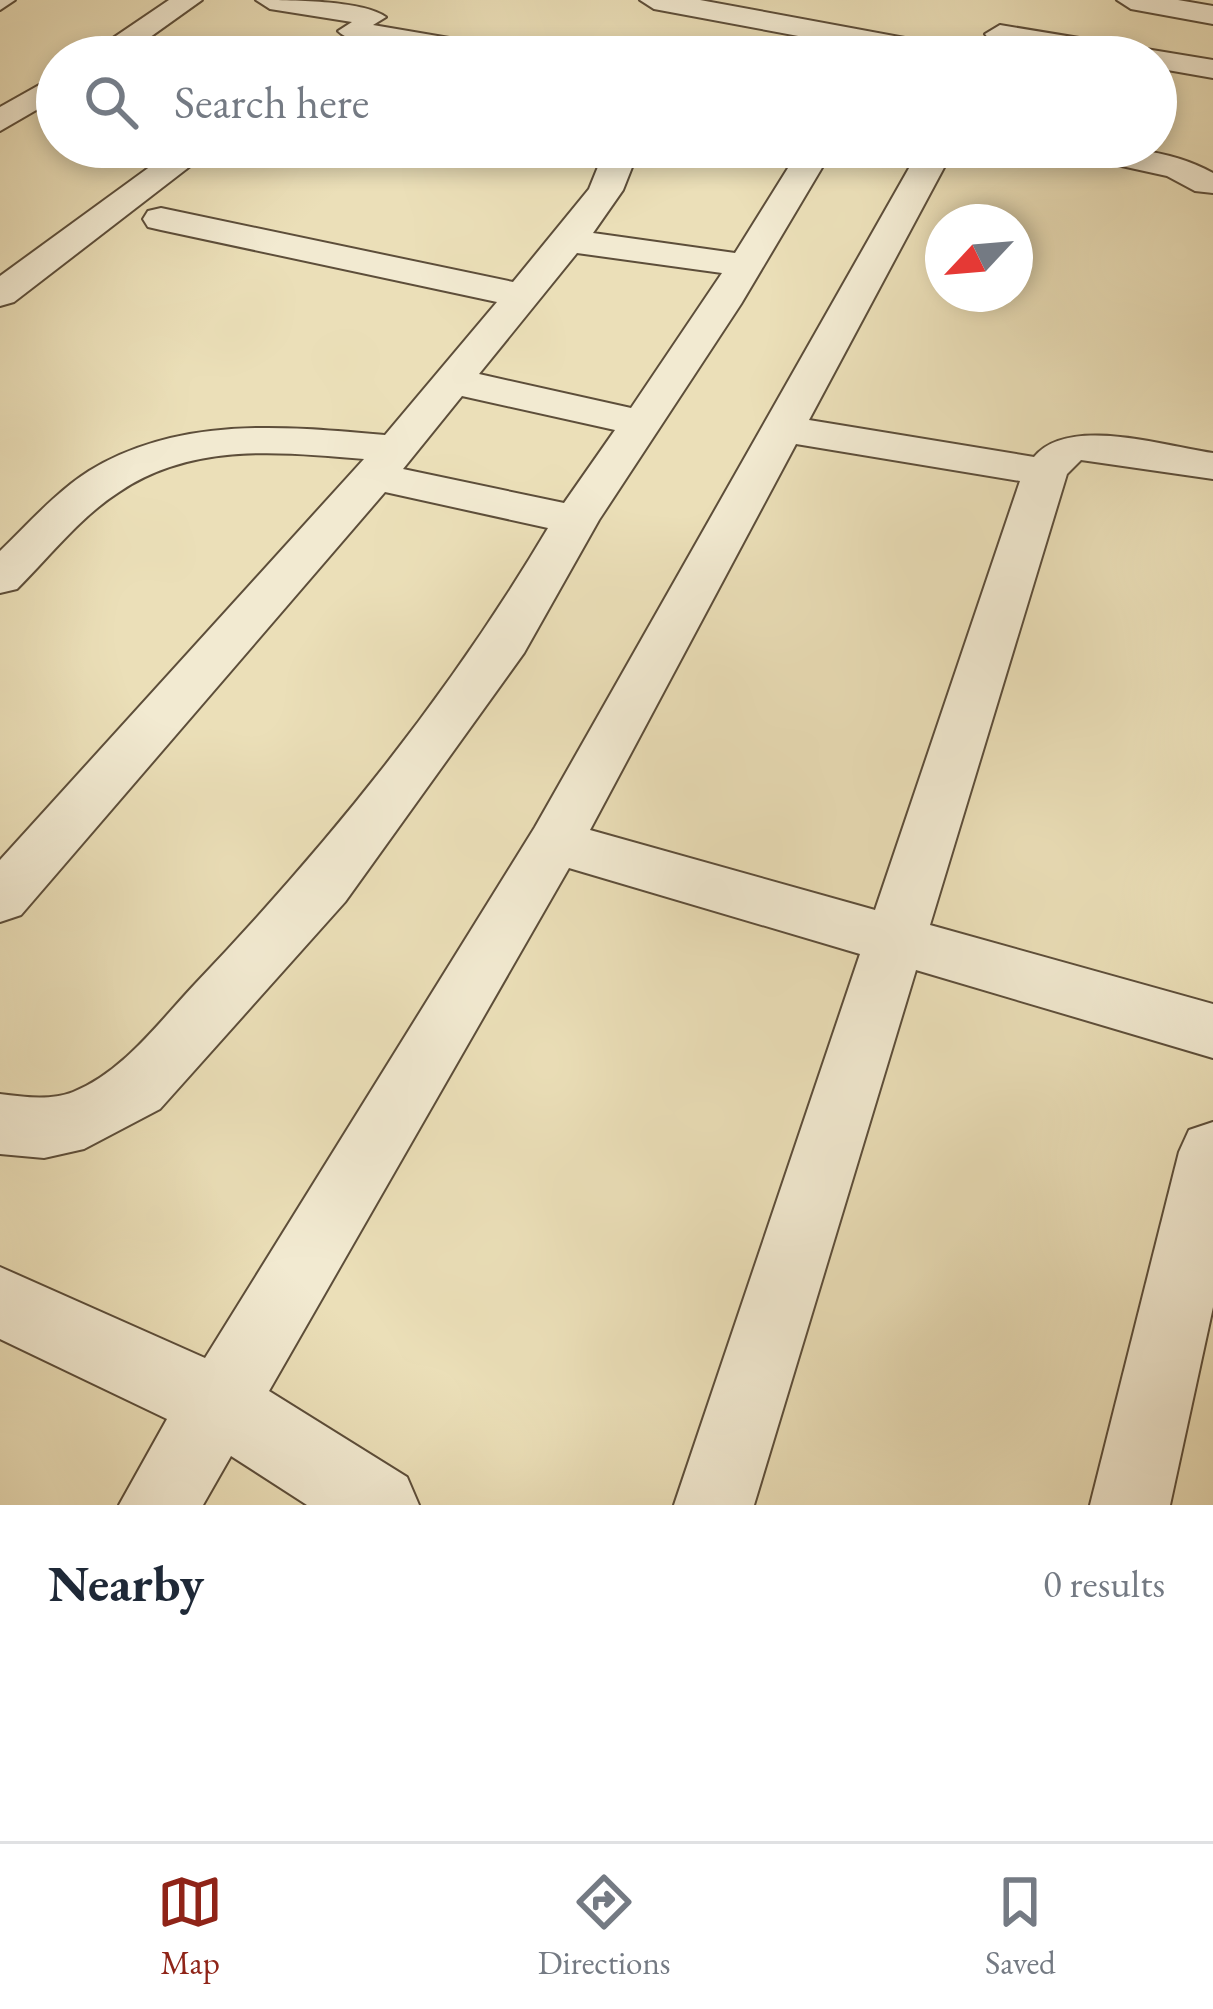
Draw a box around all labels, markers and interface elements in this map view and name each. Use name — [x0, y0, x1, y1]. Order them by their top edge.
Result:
search box — [36, 36, 1177, 168]
icon: search — [78, 69, 144, 135]
text: Search here — [174, 73, 369, 131]
north arrow — [925, 204, 1033, 312]
text: Nearby — [48, 1550, 204, 1616]
text: 0 results — [1043, 1558, 1165, 1609]
tab: Map — [157, 1869, 223, 1984]
tab: Directions — [538, 1869, 671, 1984]
tab: Saved — [985, 1869, 1056, 1984]

